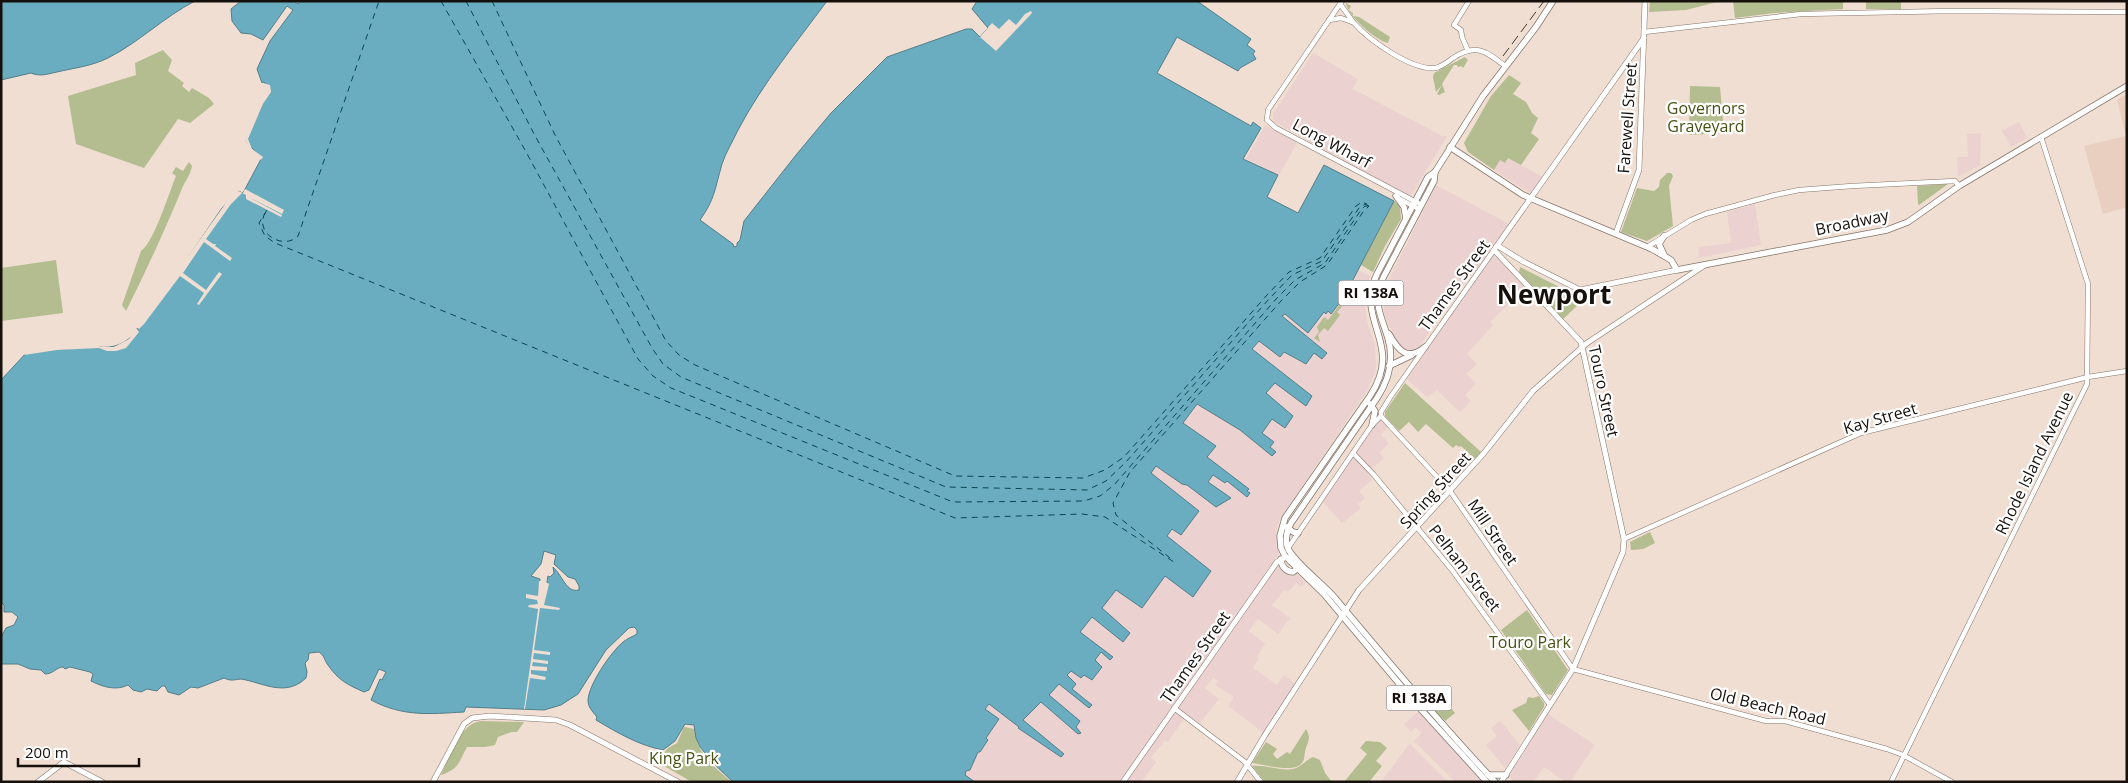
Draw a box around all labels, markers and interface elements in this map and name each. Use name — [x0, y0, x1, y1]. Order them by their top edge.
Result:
street label: Farewell Street — [1612, 62, 1642, 174]
park label: Governors Graveyard — [1667, 97, 1745, 137]
street label: Long Wharf — [1289, 113, 1377, 174]
street label: Broadway — [1813, 203, 1892, 241]
street label: Thames Street — [1413, 235, 1495, 335]
district label: Newport — [1497, 276, 1611, 312]
road number: RI 138A — [1338, 280, 1404, 306]
street label: Touro Street — [1584, 343, 1625, 439]
street label: Rhode Island Avenue — [1990, 388, 2078, 538]
street label: Kay Street — [1841, 397, 1920, 439]
street label: Spring Street — [1395, 447, 1476, 533]
street label: Mill Street — [1463, 495, 1523, 570]
street label: Pelham Street — [1424, 520, 1506, 616]
street label: Thames Street — [1155, 606, 1235, 707]
park label: Touro Park — [1489, 631, 1572, 653]
street label: Old Beach Road — [1708, 682, 1828, 730]
road number: RI 138A — [1386, 686, 1452, 710]
scale bar — [18, 736, 139, 768]
text: 200 m — [25, 742, 69, 762]
park label: King Park — [649, 747, 720, 769]

